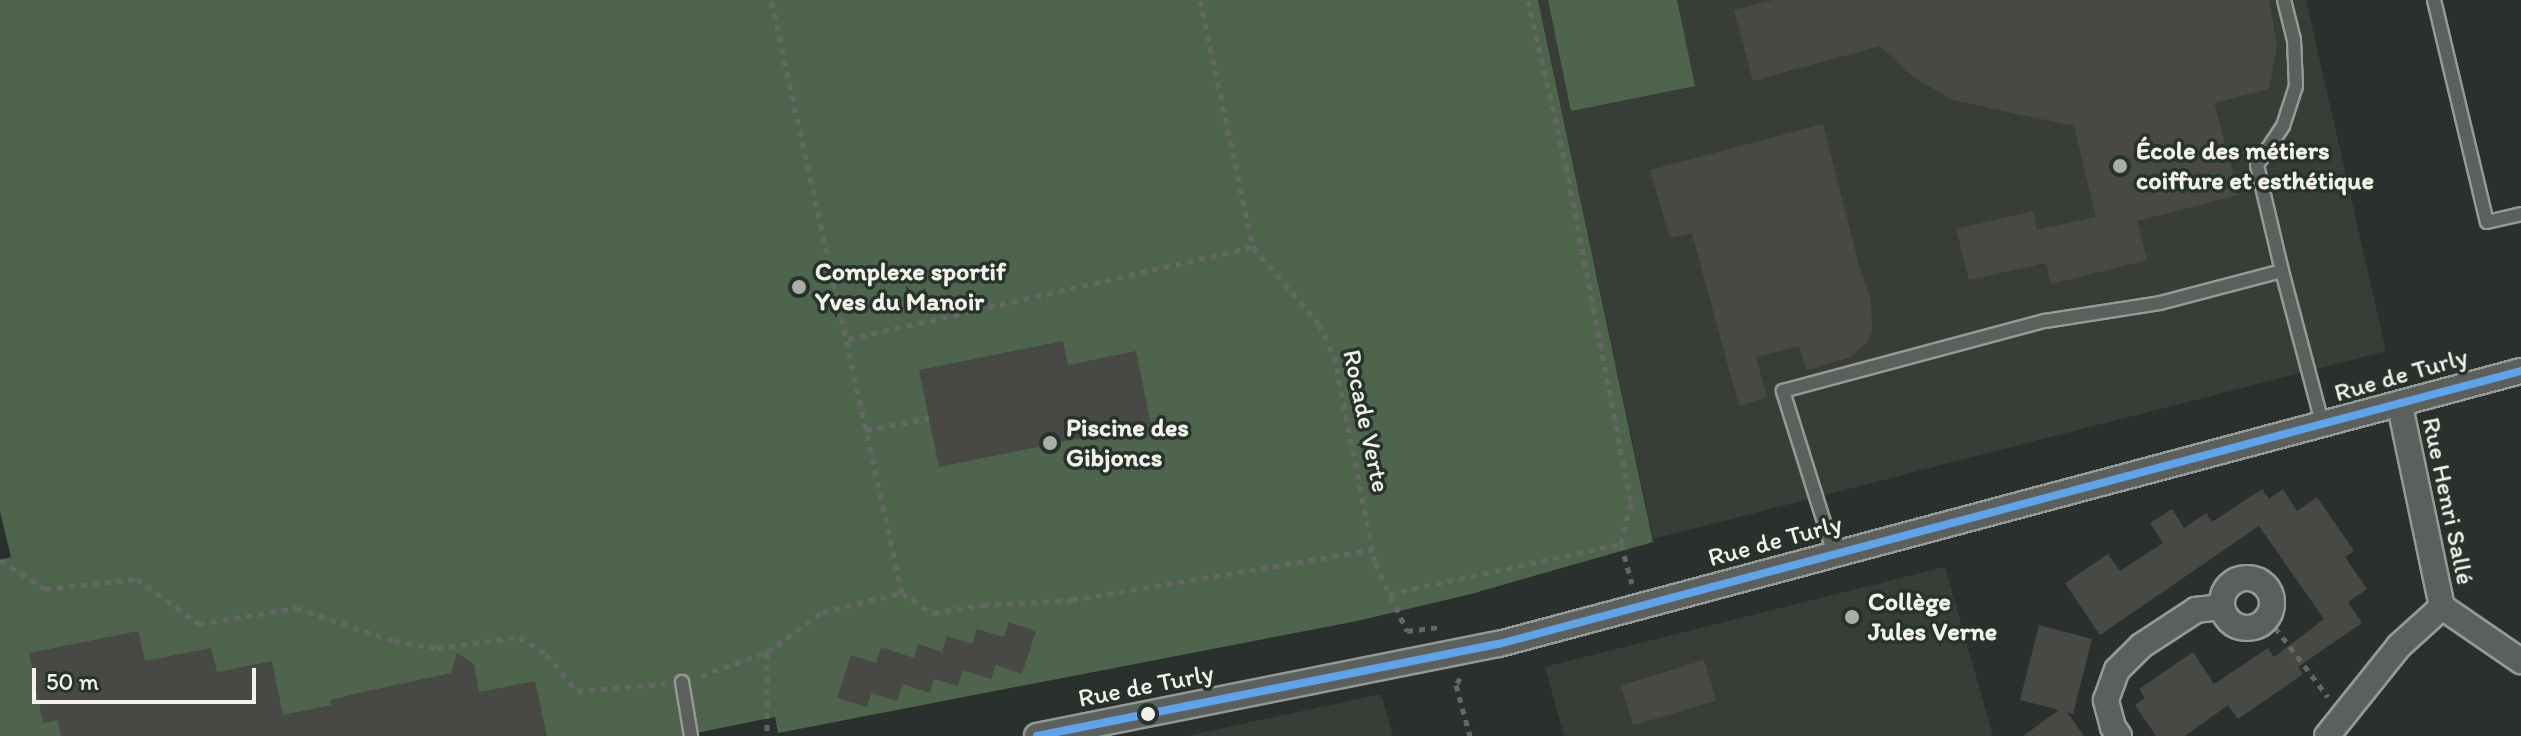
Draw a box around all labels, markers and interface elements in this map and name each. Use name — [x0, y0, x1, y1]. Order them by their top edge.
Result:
place label: École des métiers coiffure et esthétique — [2136, 135, 2374, 196]
marker: École des métiers coiffure et esthétique — [2111, 157, 2129, 175]
place label: Complexe sportif Yves du Manoir — [815, 256, 1005, 318]
marker: Complexe sportif Yves du Manoir — [790, 278, 808, 296]
street label: Rue de Turly — [2330, 341, 2472, 409]
street label: Rocade Verte — [1336, 347, 1396, 495]
place label: Piscine des Gibjoncs — [1066, 412, 1189, 474]
street label: Rue Henri Sallé — [2415, 414, 2481, 588]
marker: Piscine des Gibjoncs — [1041, 434, 1059, 452]
street label: Rue de Turly — [1704, 508, 1846, 574]
place label: Collège Jules Verne — [1868, 586, 1995, 648]
marker: Collège Jules Verne — [1843, 608, 1861, 626]
scale bar — [36, 652, 260, 702]
street label: Rue de Turly — [1075, 658, 1217, 714]
text: 50 m — [46, 667, 99, 696]
unlabelled marker — [1140, 706, 1156, 722]

